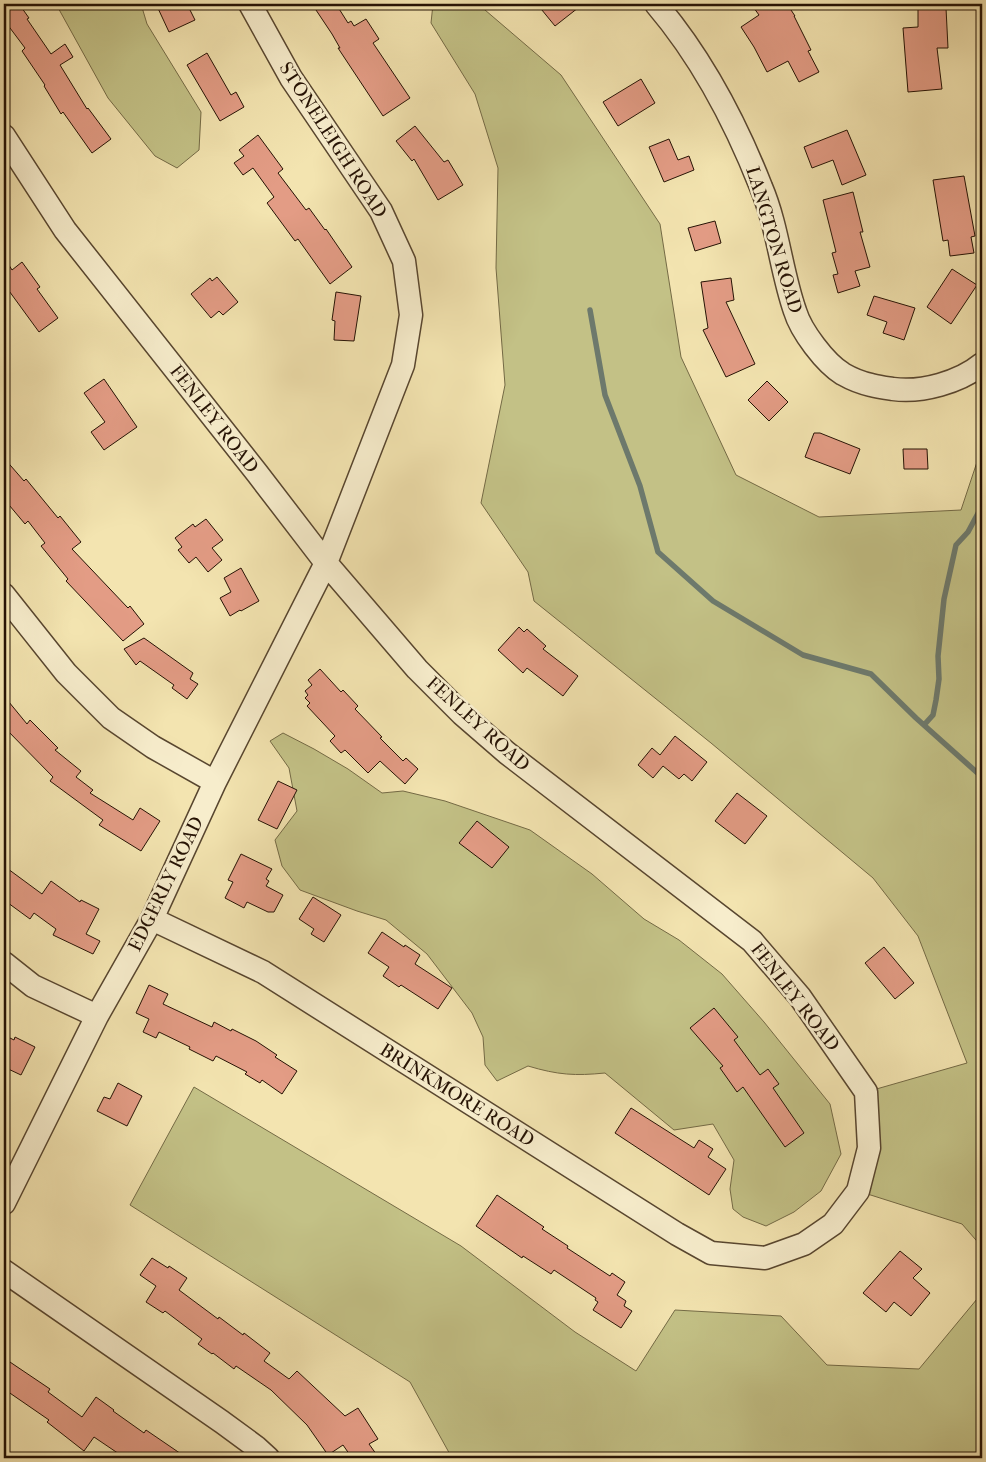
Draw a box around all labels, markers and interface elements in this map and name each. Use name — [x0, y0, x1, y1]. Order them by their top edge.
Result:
street label: STONELEIGH ROAD — [274, 58, 392, 222]
street label: LANGTON ROAD — [741, 164, 807, 316]
street label: FENLEY ROAD — [165, 361, 263, 477]
street label: FENLEY ROAD — [422, 672, 534, 776]
street label: EDGERLY ROAD — [124, 813, 208, 955]
street label: FENLEY ROAD — [746, 939, 844, 1055]
street label: BRINKMORE ROAD — [376, 1039, 538, 1151]

